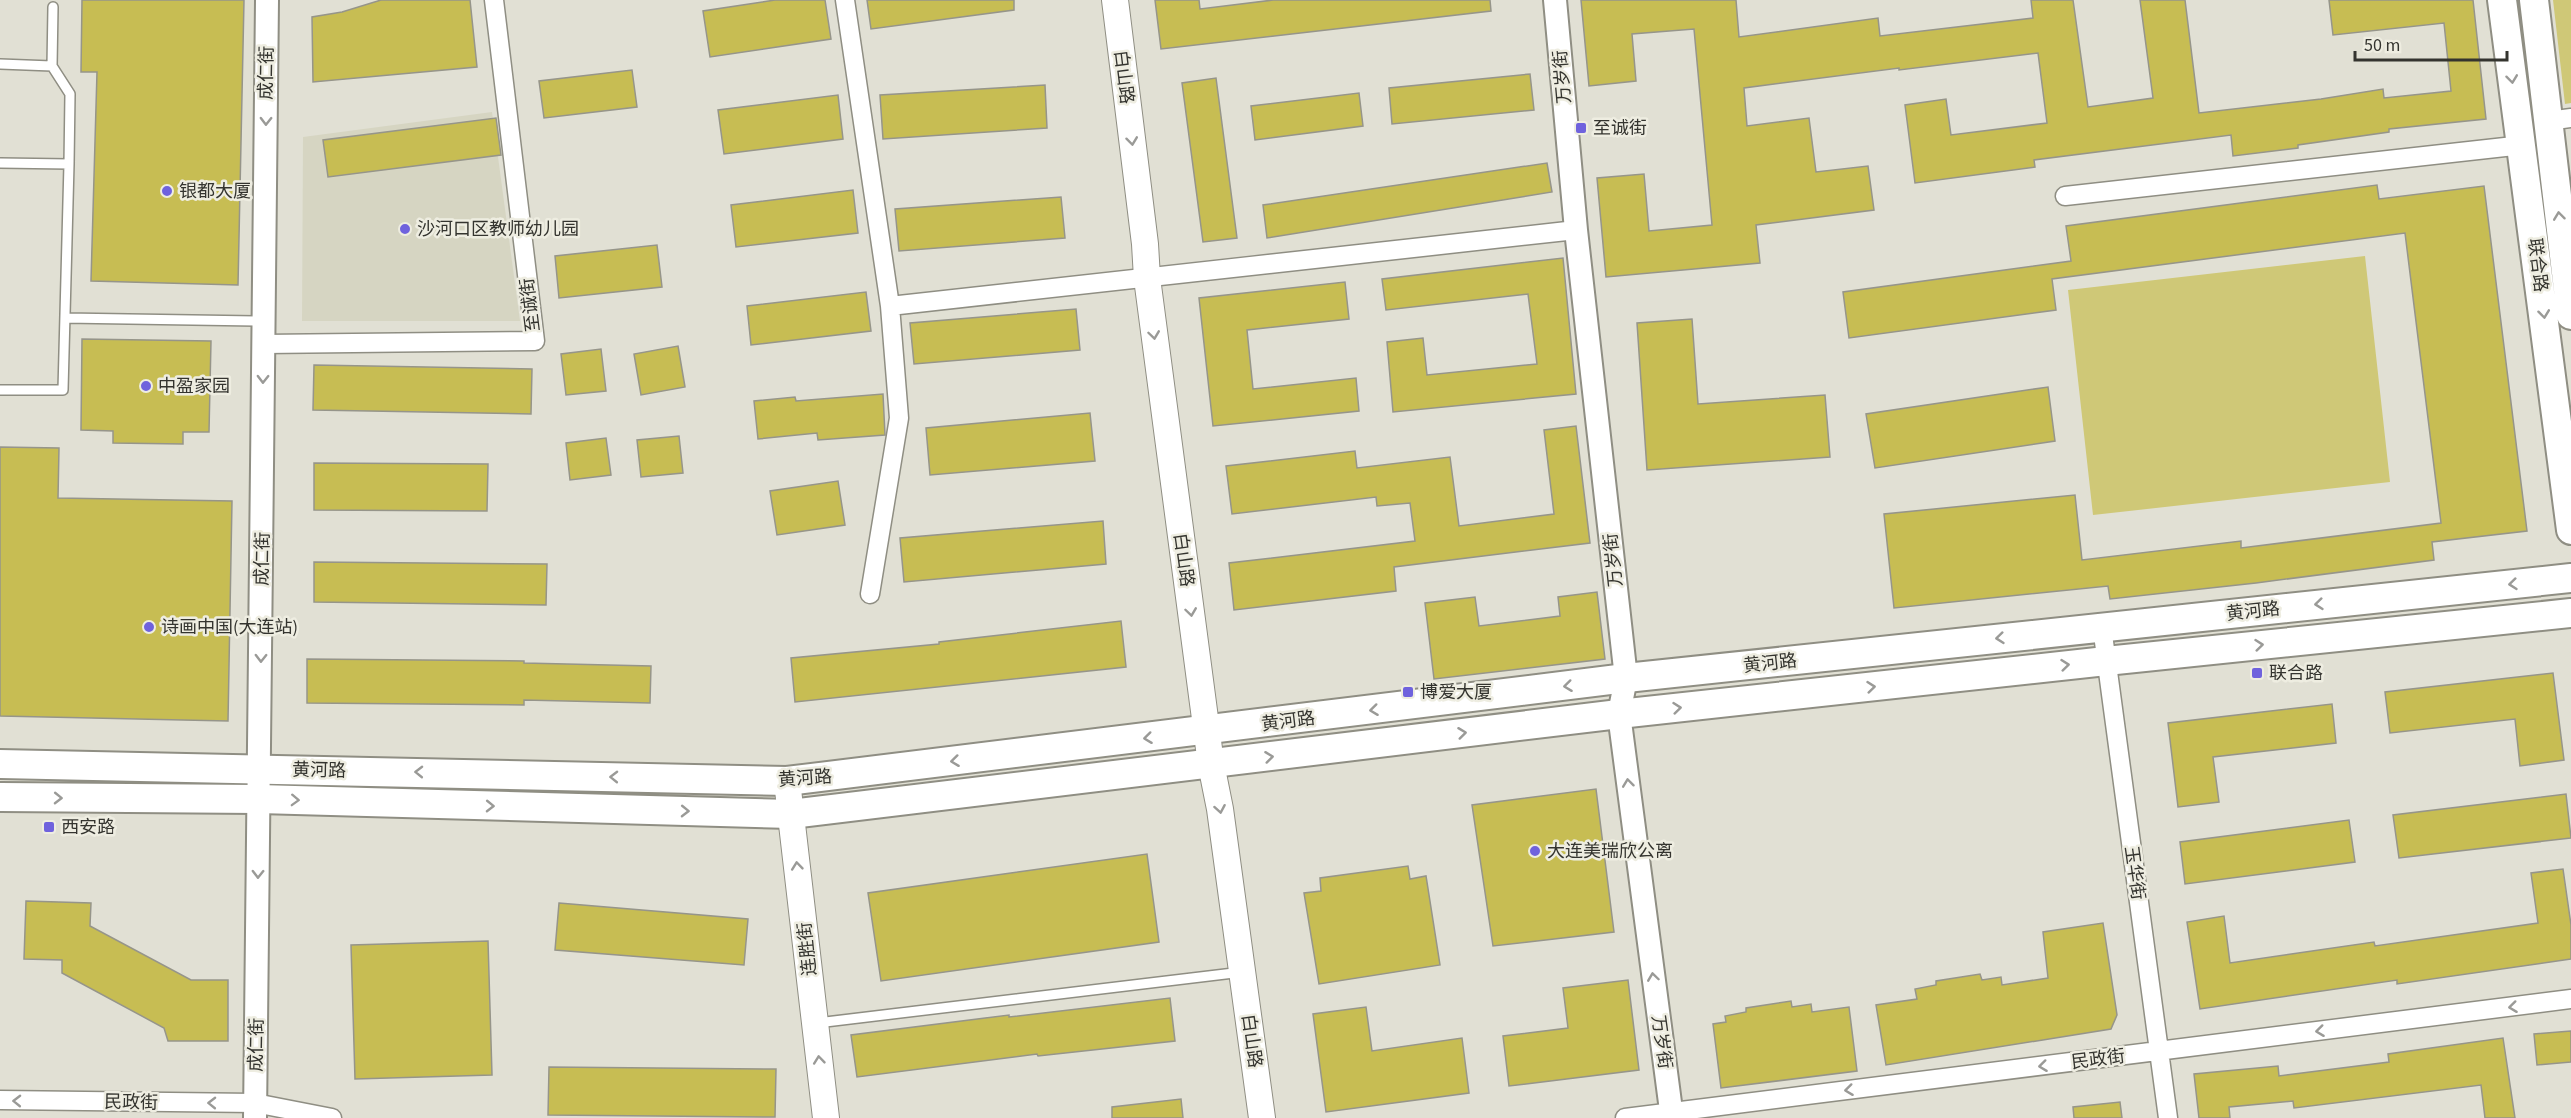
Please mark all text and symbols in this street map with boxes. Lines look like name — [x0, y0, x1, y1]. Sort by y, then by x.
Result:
scale bar — [2355, 24, 2506, 62]
text: 50 m — [2364, 33, 2400, 58]
street label: 成仁街 — [254, 46, 279, 100]
street label: 白山路 — [1108, 49, 1139, 105]
street label: 万岁街 — [1548, 49, 1577, 105]
one-way arrow — [2505, 74, 2518, 83]
place label: 至诚街 — [1593, 116, 1647, 141]
one-way arrow — [260, 117, 272, 126]
marker: 至诚街 — [1574, 121, 1588, 135]
one-way arrow — [1125, 137, 1138, 146]
place label: 银都大厦 — [179, 179, 251, 204]
marker: 银都大厦 — [160, 184, 174, 198]
one-way arrow — [2553, 211, 2566, 220]
place label: 沙河口区教师幼儿园 — [417, 217, 579, 242]
marker: 沙河口区教师幼儿园 — [398, 222, 412, 236]
street label: 联合路 — [2522, 237, 2553, 293]
street label: 至诚街 — [515, 277, 546, 333]
one-way arrow — [2537, 309, 2550, 318]
one-way arrow — [1148, 331, 1160, 340]
place label: 中盈家园 — [158, 374, 230, 399]
one-way arrow — [257, 375, 269, 384]
marker: 中盈家园 — [139, 379, 153, 393]
street label: 成仁街 — [250, 532, 275, 586]
street label: 白山路 — [1167, 532, 1200, 589]
street label: 万岁街 — [1598, 532, 1629, 588]
one-way arrow — [2508, 577, 2517, 590]
street label: 黄河路 — [2225, 596, 2281, 627]
one-way arrow — [2314, 598, 2323, 610]
one-way arrow — [1185, 607, 1197, 616]
place label: 诗画中国(大连站) — [161, 615, 298, 640]
marker: 诗画中国(大连站) — [142, 620, 156, 634]
one-way arrow — [1995, 632, 2004, 644]
one-way arrow — [2254, 639, 2263, 652]
street label: 黄河路 — [1742, 648, 1798, 679]
one-way arrow — [254, 654, 267, 663]
one-way arrow — [2060, 659, 2069, 672]
place label: 联合路 — [2269, 661, 2323, 686]
marker: 联合路 — [2250, 666, 2264, 680]
one-way arrow — [1563, 679, 1572, 691]
place label: 博爱大厦 — [1420, 680, 1492, 705]
one-way arrow — [1866, 681, 1876, 694]
marker: 博爱大厦 — [1401, 685, 1415, 699]
one-way arrow — [1673, 702, 1682, 715]
one-way arrow — [1370, 703, 1379, 716]
street label: 黄河路 — [1260, 706, 1316, 737]
one-way arrow — [1458, 727, 1467, 740]
one-way arrow — [1144, 731, 1153, 743]
one-way arrow — [1264, 751, 1273, 763]
one-way arrow — [950, 754, 959, 767]
street label: 黄河路 — [292, 758, 346, 783]
street label: 黄河路 — [777, 764, 833, 793]
one-way arrow — [415, 766, 424, 779]
one-way arrow — [610, 771, 619, 783]
one-way arrow — [1622, 779, 1635, 788]
one-way arrow — [54, 792, 63, 804]
one-way arrow — [291, 794, 300, 807]
one-way arrow — [486, 800, 495, 812]
one-way arrow — [1213, 804, 1226, 814]
one-way arrow — [681, 805, 690, 818]
place label: 西安路 — [61, 815, 115, 840]
marker: 西安路 — [42, 820, 56, 834]
place label: 大连美瑞欣公离 — [1547, 839, 1673, 864]
marker: 大连美瑞欣公离 — [1528, 844, 1542, 858]
street label: 玉华街 — [2118, 845, 2151, 902]
one-way arrow — [791, 862, 804, 871]
one-way arrow — [252, 870, 264, 879]
street label: 连胜街 — [792, 921, 823, 977]
one-way arrow — [1648, 972, 1660, 981]
one-way arrow — [2508, 1000, 2518, 1012]
street label: 白山路 — [1235, 1013, 1268, 1070]
street label: 万岁街 — [1645, 1014, 1678, 1071]
street label: 成仁街 — [244, 1018, 269, 1072]
one-way arrow — [2315, 1025, 2324, 1037]
street label: 民政街 — [2070, 1044, 2126, 1075]
one-way arrow — [813, 1055, 826, 1064]
one-way arrow — [2038, 1059, 2047, 1072]
one-way arrow — [1845, 1083, 1854, 1096]
street label: 民政街 — [104, 1090, 158, 1115]
one-way arrow — [13, 1094, 22, 1107]
one-way arrow — [208, 1097, 217, 1109]

